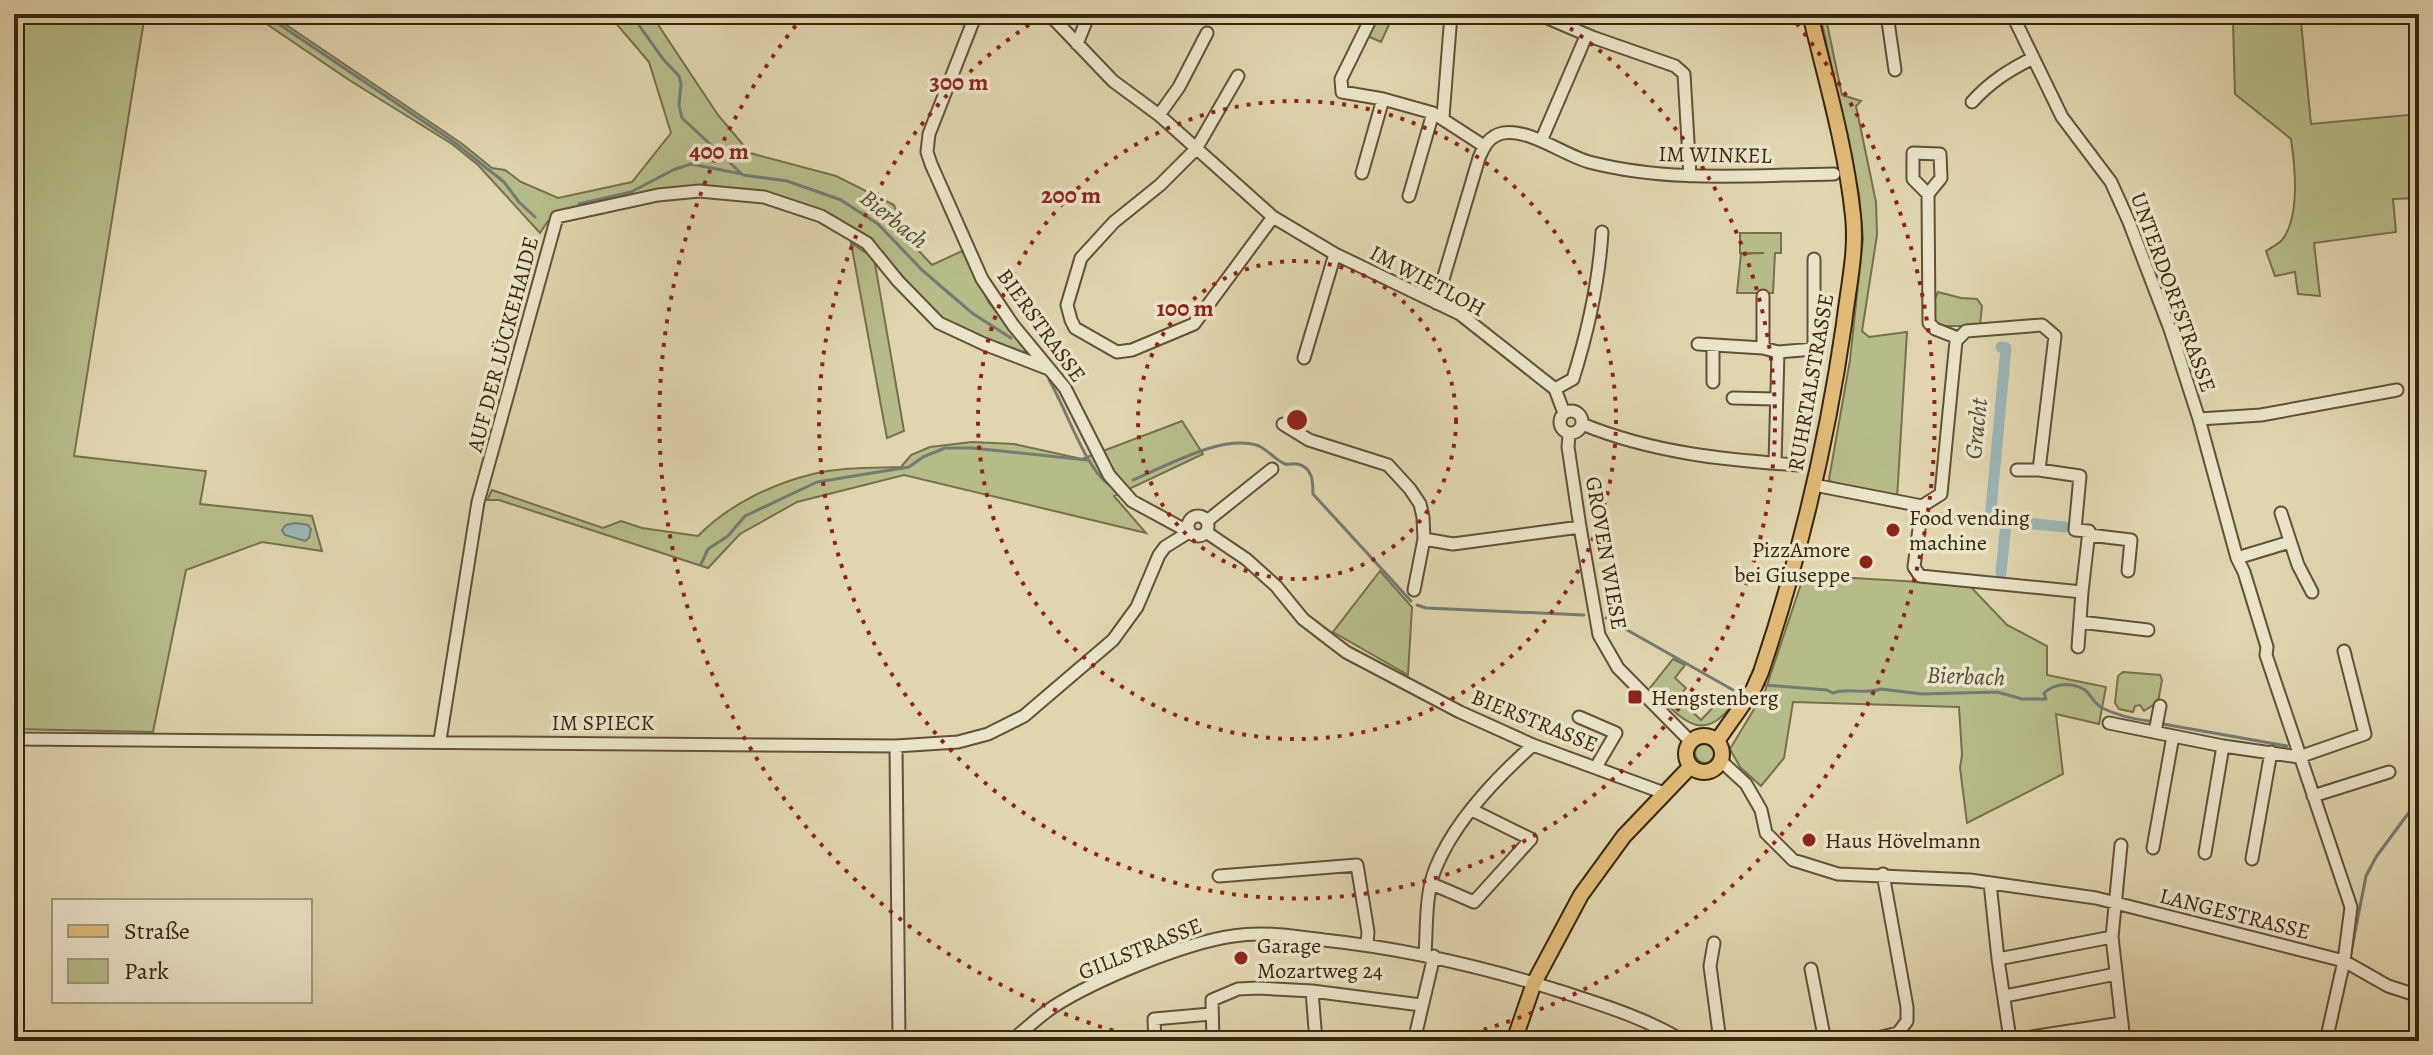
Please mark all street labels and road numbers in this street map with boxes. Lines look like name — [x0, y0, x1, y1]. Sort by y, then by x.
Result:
street label: IM WINKEL — [1658, 139, 1773, 171]
street label: UNTERDORFSTRASSE — [2123, 188, 2223, 396]
street label: AUF DER LÜCKEHAIDE — [460, 233, 546, 456]
street label: IM WIETLOH — [1364, 238, 1491, 324]
street label: BIERSTRASSE — [990, 263, 1093, 389]
street label: RUHRTALSTRASSE — [1781, 291, 1841, 473]
street label: GROVEN WIESE — [1578, 474, 1634, 632]
street label: BIERSTRASSE — [1467, 682, 1602, 760]
street label: IM SPIECK — [552, 708, 655, 738]
street label: LANGESTRASSE — [2156, 881, 2313, 947]
street label: GILLSTRASSE — [1074, 911, 1207, 987]

